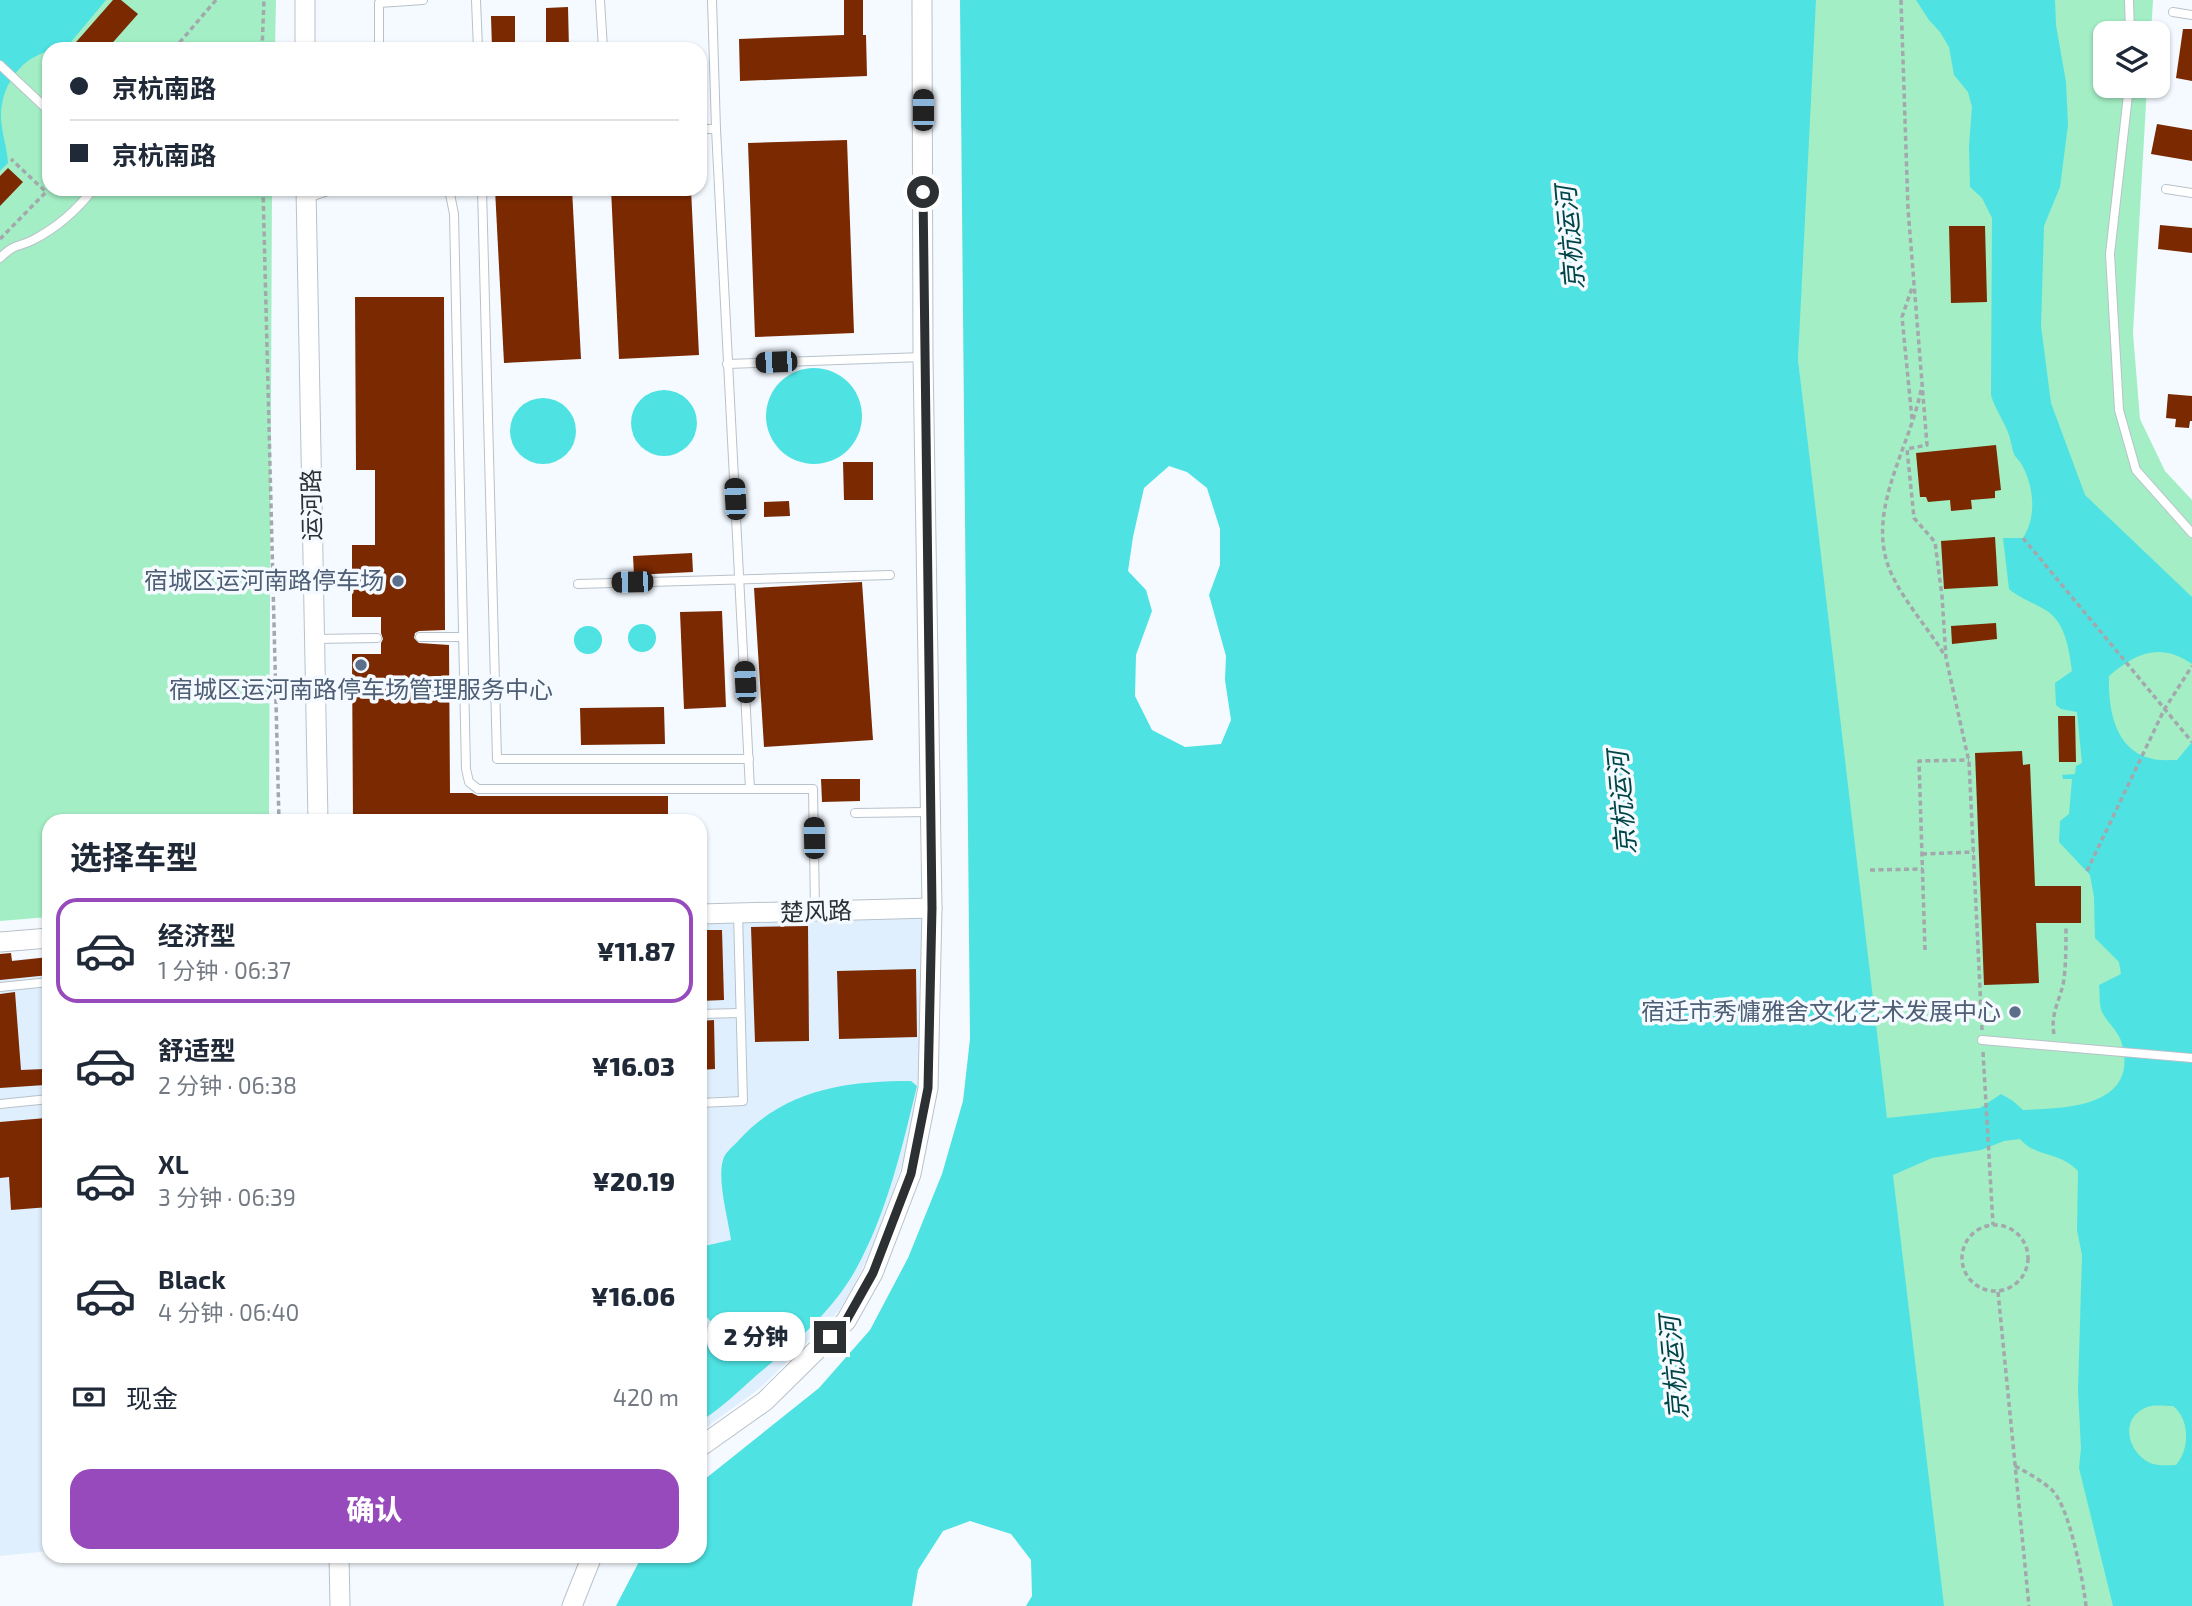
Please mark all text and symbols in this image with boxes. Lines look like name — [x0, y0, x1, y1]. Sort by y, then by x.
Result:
map controls — [2093, 21, 2170, 98]
button: layers — [2093, 21, 2170, 98]
text: 京杭南路 — [112, 72, 216, 103]
car — [913, 89, 934, 131]
text: 京杭南路 — [112, 139, 216, 170]
route start — [907, 176, 939, 208]
water label: 京杭运河 — [1548, 180, 1588, 291]
car — [755, 351, 798, 373]
street label: 运河路 — [295, 469, 326, 541]
car — [724, 477, 747, 521]
place label: 宿城区运河南路停车场 — [144, 565, 384, 594]
car — [611, 571, 654, 593]
marker: 宿城区运河南路停车场 — [390, 573, 406, 589]
marker: 宿城区运河南路停车场管理服务中心 — [353, 657, 369, 673]
car — [734, 660, 757, 704]
place label: 宿城区运河南路停车场管理服务中心 — [169, 674, 553, 703]
water label: 京杭运河 — [1600, 745, 1640, 856]
car — [804, 817, 825, 859]
text: 选择车型 — [70, 837, 198, 875]
street label: 楚风路 — [779, 895, 852, 926]
icon: car — [74, 919, 137, 982]
text: 经济型 — [158, 919, 236, 950]
text: ¥11.87 — [597, 935, 675, 966]
text: 1 分钟 · 06:37 — [158, 956, 291, 984]
place label: 宿迁市秀慵雅舍文化艺术发展中心 — [1641, 996, 2001, 1025]
marker: 宿迁市秀慵雅舍文化艺术发展中心 — [2007, 1004, 2023, 1020]
icon: car — [74, 1034, 137, 1097]
text: 舒适型 — [158, 1034, 236, 1065]
text: ¥16.03 — [592, 1050, 675, 1081]
text: 2 分钟 · 06:38 — [158, 1071, 297, 1099]
text: XL — [158, 1148, 189, 1179]
icon: car — [74, 1149, 137, 1212]
text: ¥20.19 — [592, 1165, 675, 1196]
text: 3 分钟 · 06:39 — [158, 1183, 296, 1211]
text: Black — [158, 1263, 226, 1294]
icon: car — [74, 1264, 137, 1327]
text: ¥16.06 — [591, 1280, 675, 1311]
text: 4 分钟 · 06:40 — [158, 1298, 299, 1326]
water label: 京杭运河 — [1652, 1310, 1692, 1421]
callout: 2 分钟 — [708, 1312, 806, 1362]
route end — [814, 1321, 846, 1353]
text: 2 分钟 — [724, 1322, 788, 1350]
icon: cash — [70, 1378, 108, 1416]
text: 现金 — [126, 1382, 178, 1413]
text: 420 m — [613, 1383, 679, 1411]
button: 确认 — [70, 1469, 679, 1549]

